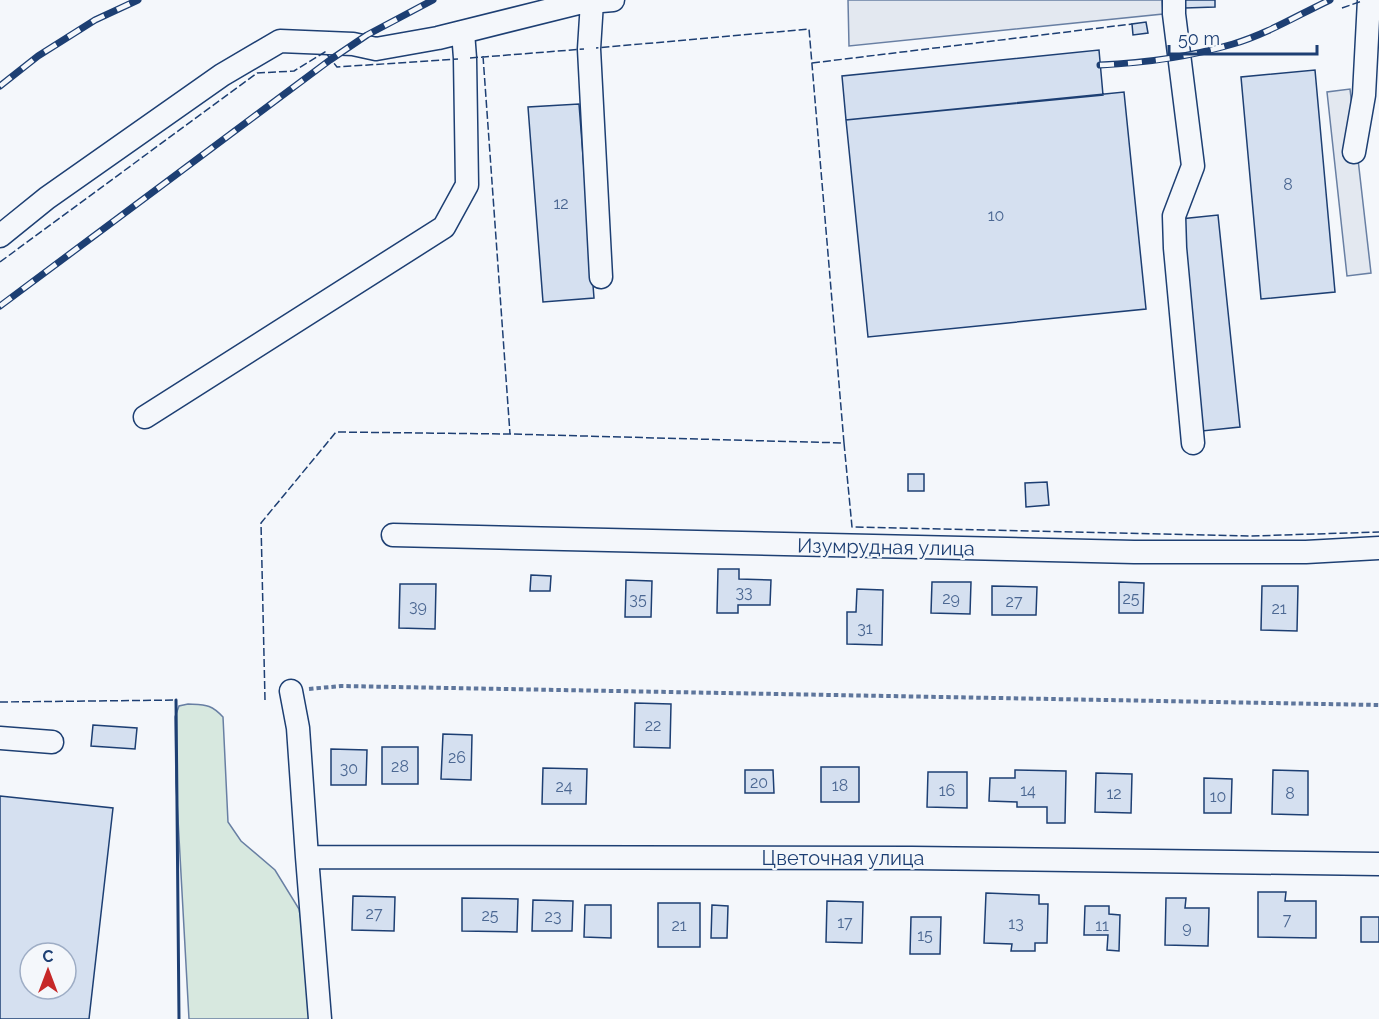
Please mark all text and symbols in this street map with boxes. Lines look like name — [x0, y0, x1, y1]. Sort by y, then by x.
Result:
scale bar — [1169, 18, 1318, 56]
text: 50 m — [1178, 28, 1220, 49]
house number: 8 — [1283, 175, 1293, 194]
house number: 12 — [553, 194, 569, 213]
house number: 10 — [988, 206, 1004, 225]
street label: Изумрудная улица — [797, 533, 975, 561]
house number: 33 — [735, 583, 753, 602]
house number: 29 — [942, 589, 960, 608]
house number: 25 — [1122, 589, 1140, 608]
house number: 35 — [629, 590, 647, 609]
house number: 27 — [1006, 592, 1023, 611]
house number: 39 — [409, 597, 427, 616]
house number: 21 — [1271, 599, 1287, 618]
house number: 31 — [857, 619, 873, 638]
house number: 22 — [645, 716, 661, 735]
house number: 26 — [448, 748, 466, 767]
house number: 28 — [391, 757, 409, 776]
house number: 30 — [340, 759, 358, 778]
house number: 20 — [750, 773, 768, 792]
house number: 18 — [832, 776, 848, 795]
house number: 24 — [555, 777, 573, 796]
house number: 16 — [939, 781, 955, 800]
house number: 14 — [1020, 781, 1036, 800]
house number: 12 — [1106, 784, 1122, 803]
house number: 8 — [1285, 784, 1295, 803]
house number: 10 — [1210, 787, 1226, 806]
street label: Цветочная улица — [762, 846, 924, 870]
house number: 27 — [366, 904, 383, 923]
house number: 25 — [481, 906, 499, 925]
house number: 23 — [545, 907, 561, 926]
house number: 7 — [1283, 910, 1292, 929]
house number: 17 — [837, 913, 853, 932]
house number: 13 — [1008, 914, 1024, 933]
house number: 21 — [671, 916, 687, 935]
house number: 11 — [1095, 916, 1109, 935]
house number: 9 — [1182, 918, 1192, 937]
house number: 15 — [917, 926, 933, 945]
north arrow — [18, 941, 78, 1001]
text: С — [43, 947, 54, 966]

